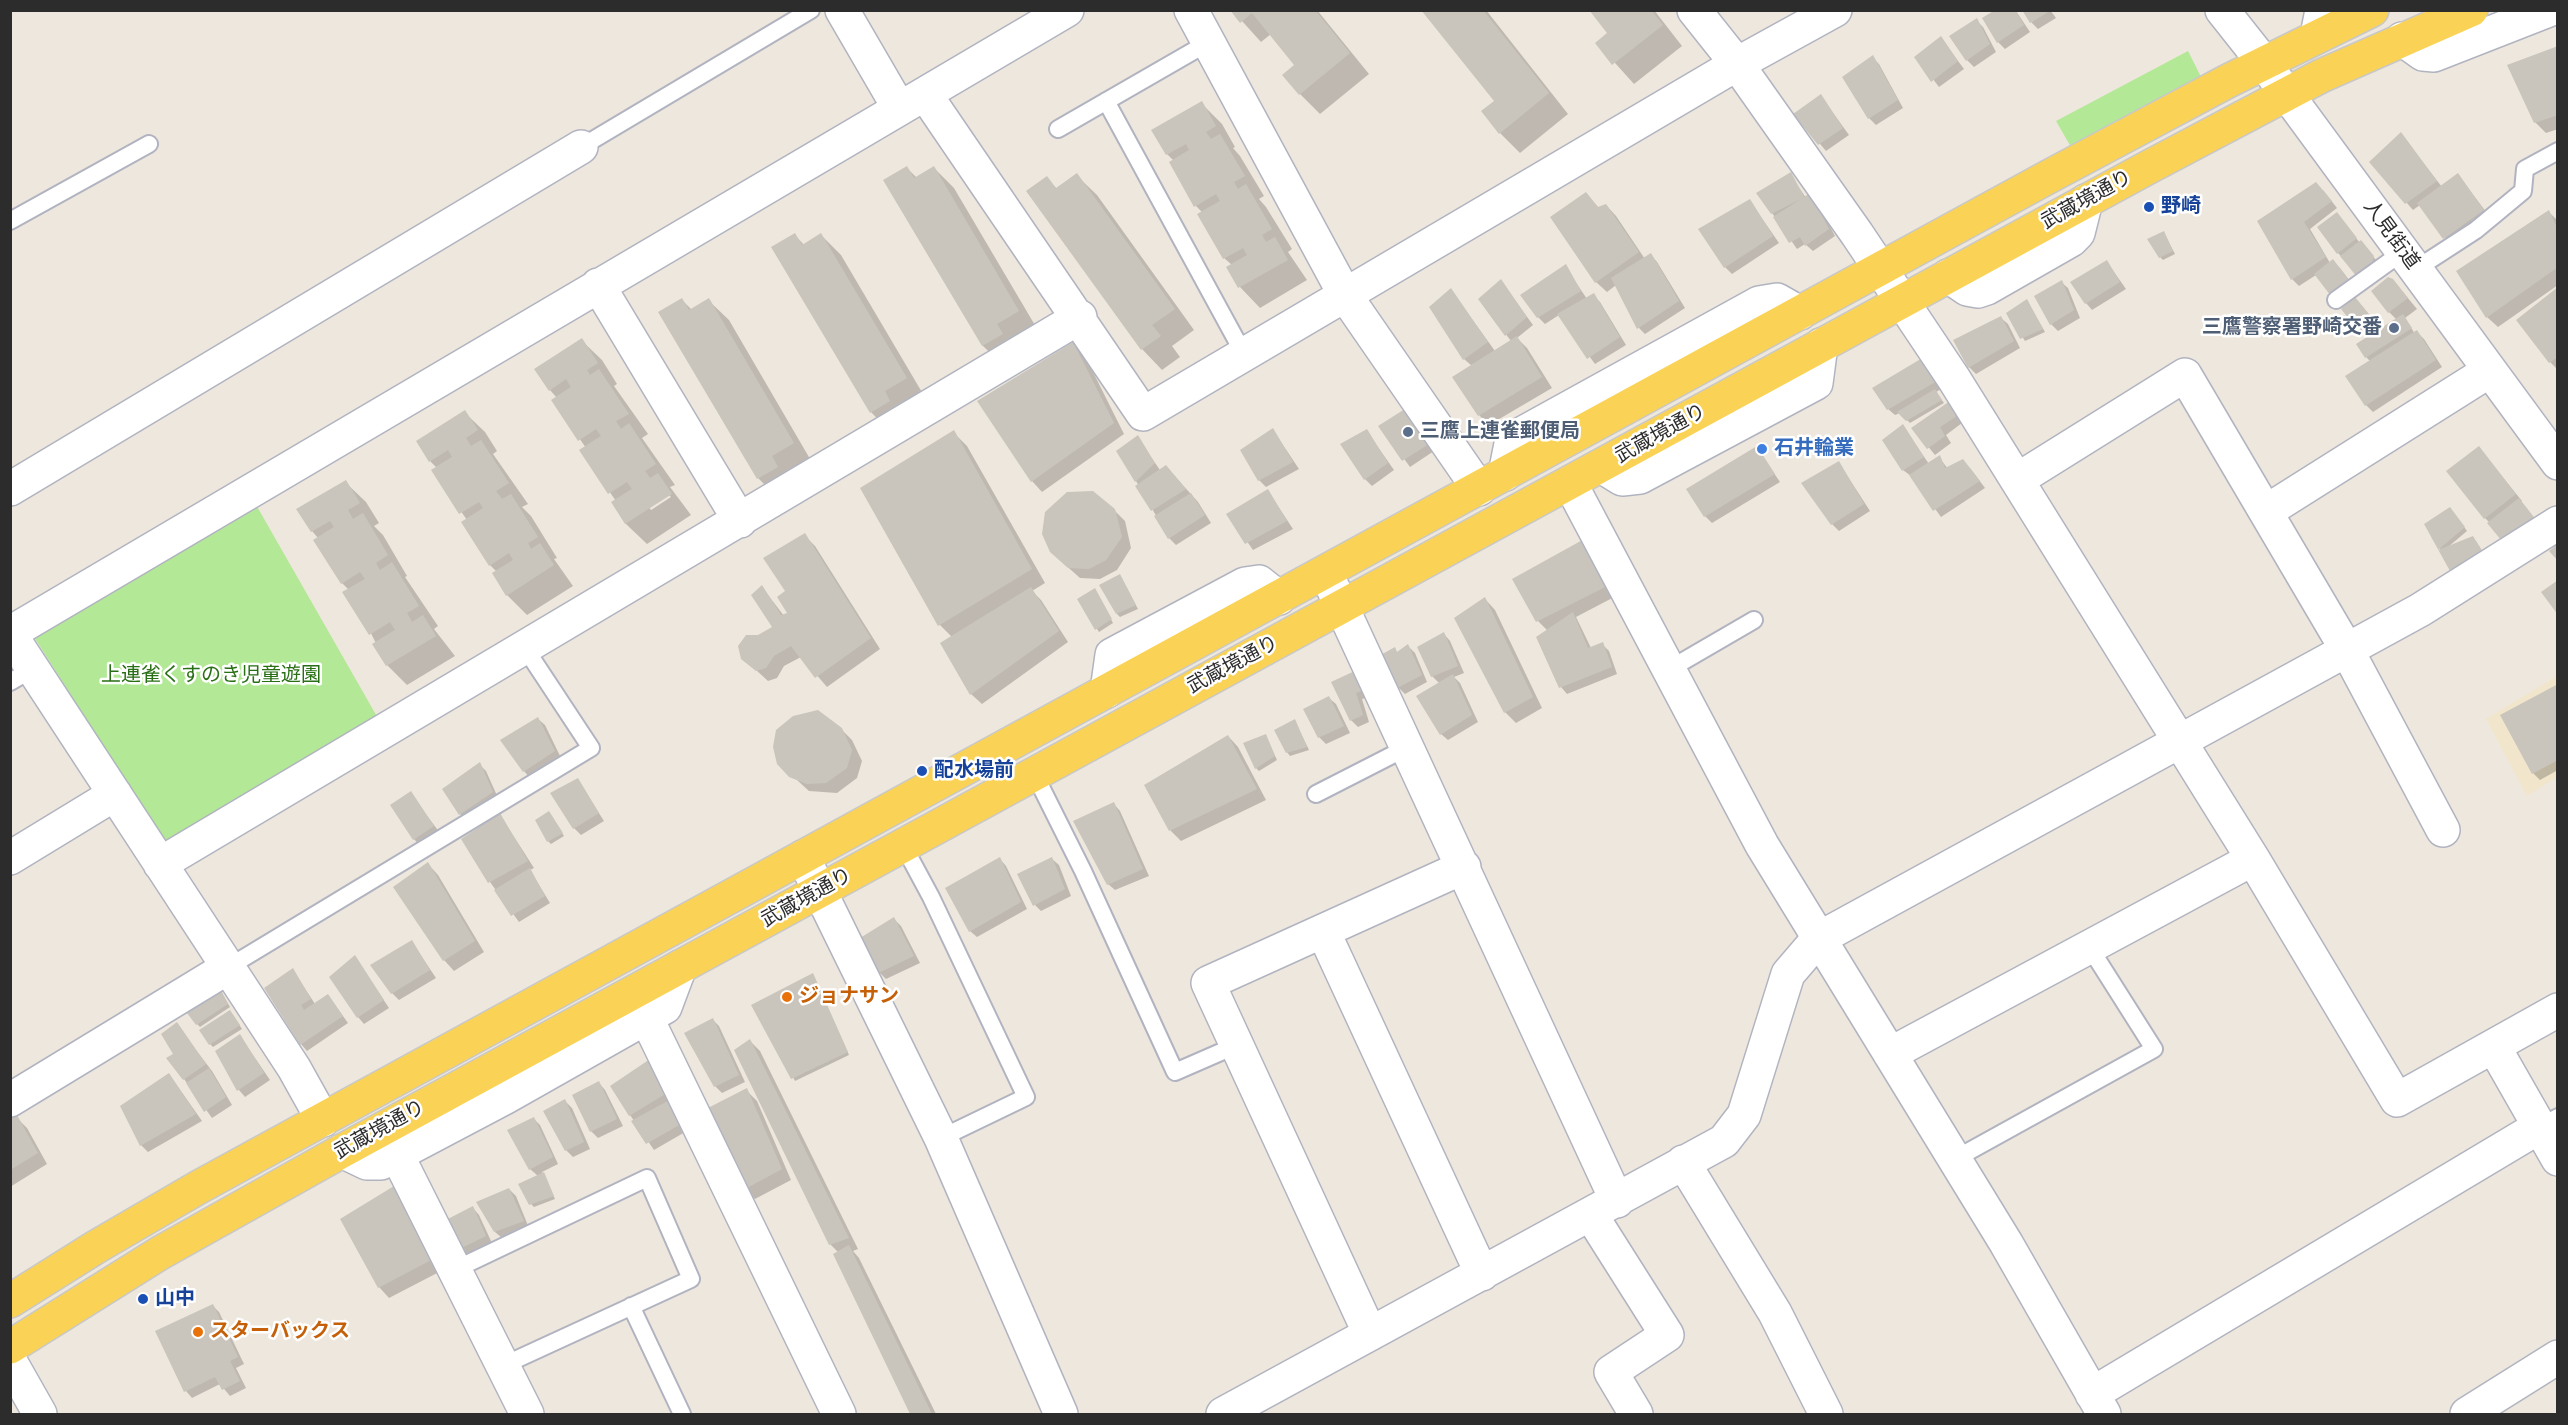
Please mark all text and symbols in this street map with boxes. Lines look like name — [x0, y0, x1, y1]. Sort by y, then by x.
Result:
street label: 武蔵境通り — [2037, 165, 2137, 235]
place label: 野崎 — [2161, 195, 2201, 219]
street label: 人見街道 — [2358, 196, 2424, 274]
marker: 野崎 — [2142, 200, 2156, 214]
place label: 三鷹警察署野崎交番 — [2202, 316, 2382, 340]
marker: 三鷹警察署野崎交番 — [2387, 321, 2401, 335]
street label: 武蔵境通り — [1611, 399, 1711, 469]
place label: 三鷹上連雀郵便局 — [1420, 420, 1580, 444]
marker: 三鷹上連雀郵便局 — [1401, 425, 1415, 439]
place label: 石井輪業 — [1774, 437, 1854, 461]
marker: 石井輪業 — [1755, 442, 1769, 456]
street label: 武蔵境通り — [1183, 631, 1283, 699]
park label: 上連雀くすのき児童遊園 — [101, 664, 321, 688]
place label: 配水場前 — [934, 759, 1014, 783]
marker: 配水場前 — [915, 764, 929, 778]
street label: 武蔵境通り — [757, 863, 857, 933]
place label: ジョナサン — [799, 985, 899, 1009]
marker: ジョナサン — [780, 990, 794, 1004]
street label: 武蔵境通り — [330, 1095, 430, 1165]
place label: 山中 — [155, 1287, 195, 1311]
marker: 山中 — [136, 1292, 150, 1306]
place label: スターバックス — [210, 1320, 350, 1344]
marker: スターバックス — [191, 1325, 205, 1339]

